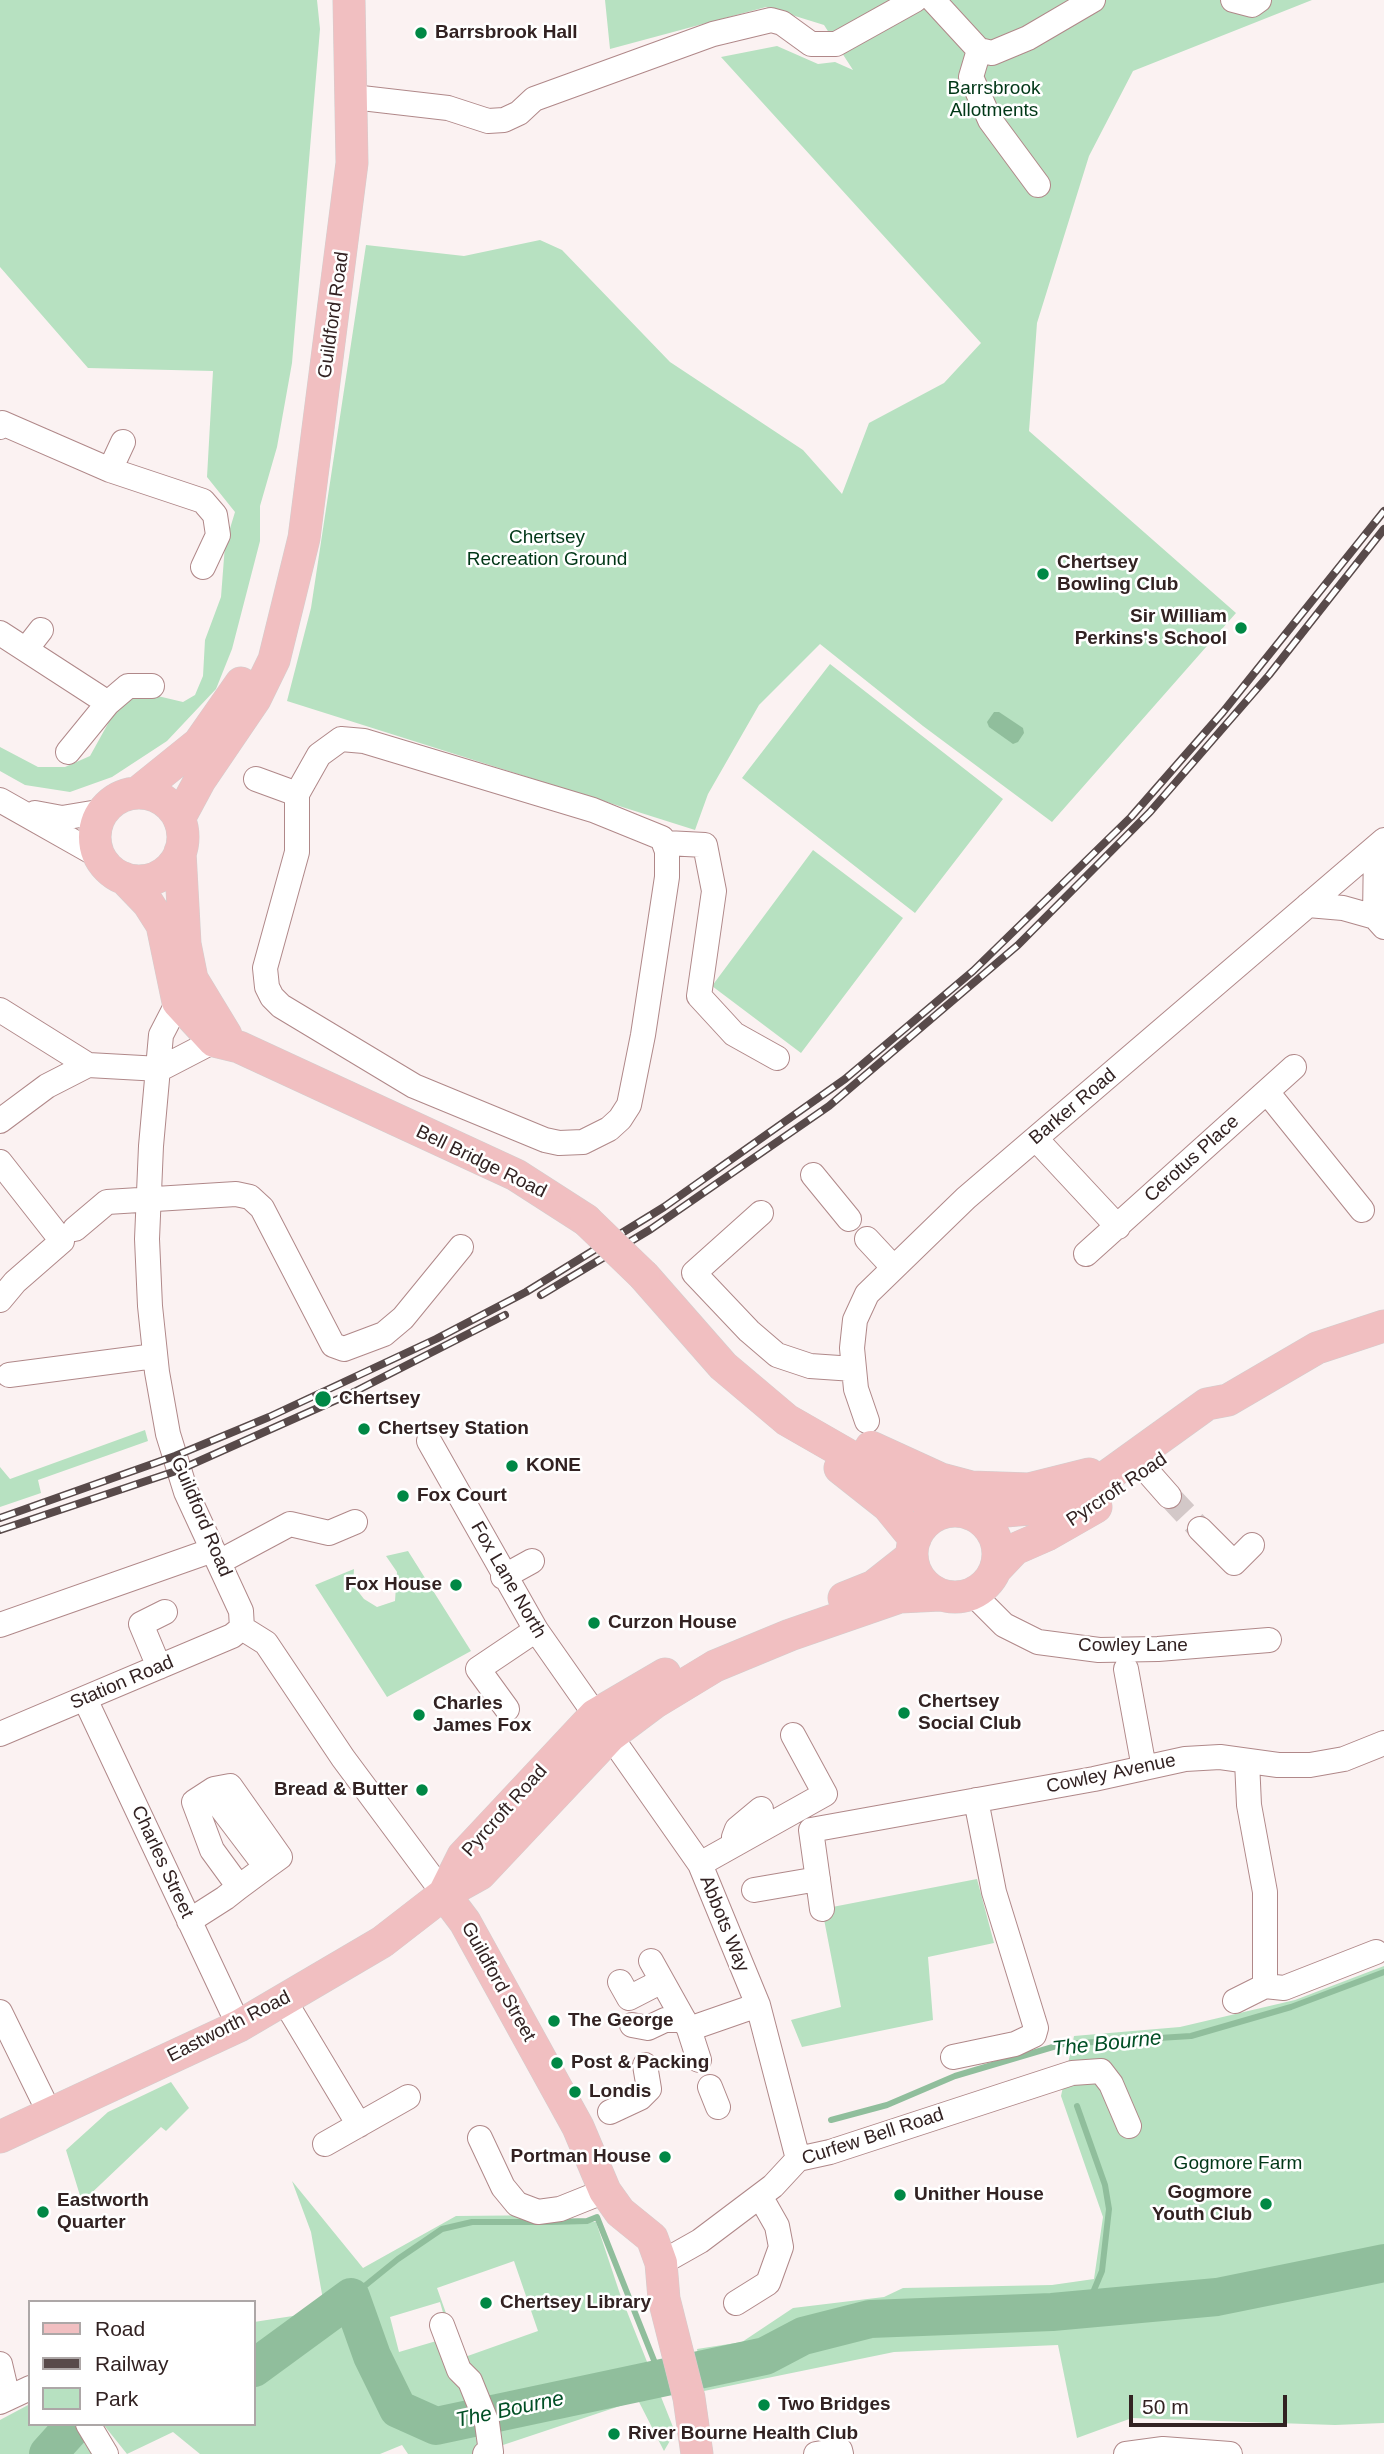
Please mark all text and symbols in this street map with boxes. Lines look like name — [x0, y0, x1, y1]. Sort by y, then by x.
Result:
place label: Barrsbrook Hall — [435, 22, 578, 44]
marker: Barrsbrook Hall — [413, 25, 429, 41]
park label: Barrsbrook Allotments — [948, 78, 1040, 122]
street label: Guildford Road — [314, 250, 354, 380]
park label: Chertsey Recreation Ground — [467, 527, 627, 571]
place label: Chertsey Bowling Club — [1057, 552, 1178, 596]
marker: Chertsey Bowling Club — [1035, 566, 1051, 582]
place label: Sir William Perkins's School — [1075, 606, 1227, 650]
marker: Sir William Perkins's School — [1233, 620, 1249, 636]
street label: Barker Road — [1025, 1064, 1121, 1150]
street label: Cerotus Place — [1140, 1111, 1244, 1207]
street label: Bell Bridge Road — [412, 1121, 550, 1203]
place label: Chertsey — [339, 1388, 420, 1410]
marker: Chertsey — [313, 1389, 333, 1409]
place label: Chertsey Station — [378, 1418, 529, 1440]
marker: Chertsey Station — [356, 1421, 372, 1437]
street label: Pyrcroft Road — [1062, 1448, 1172, 1532]
street label: Guildford Road — [166, 1454, 236, 1580]
place label: KONE — [526, 1455, 581, 1477]
marker: KONE — [504, 1458, 520, 1474]
place label: Fox Court — [417, 1485, 507, 1507]
marker: Fox Court — [395, 1488, 411, 1504]
street label: Fox Lane North — [465, 1518, 551, 1642]
place label: Fox House — [345, 1574, 442, 1596]
marker: Fox House — [448, 1577, 464, 1593]
place label: Curzon House — [608, 1612, 737, 1634]
marker: Curzon House — [586, 1615, 602, 1631]
street label: Cowley Lane — [1078, 1635, 1188, 1657]
street label: Station Road — [67, 1651, 177, 1715]
place label: Chertsey Social Club — [918, 1691, 1021, 1735]
place label: Charles James Fox — [433, 1693, 531, 1737]
marker: Chertsey Social Club — [896, 1705, 912, 1721]
marker: Charles James Fox — [411, 1707, 427, 1723]
street label: Cowley Avenue — [1044, 1749, 1178, 1799]
street label: Pyrcroft Road — [458, 1760, 552, 1862]
place label: Bread & Butter — [274, 1779, 408, 1801]
marker: Bread & Butter — [414, 1782, 430, 1798]
street label: Charles Street — [126, 1802, 198, 1922]
street label: Abbots Way — [694, 1873, 754, 1975]
street label: Guildford Street — [456, 1918, 540, 2046]
street label: Eastworth Road — [164, 1986, 294, 2068]
place label: The George — [568, 2010, 674, 2032]
marker: The George — [546, 2013, 562, 2029]
water label: The Bourne — [1051, 2026, 1163, 2062]
place label: Post & Packing — [571, 2052, 709, 2074]
marker: Post & Packing — [549, 2055, 565, 2071]
place label: Londis — [589, 2081, 651, 2103]
marker: Londis — [567, 2084, 583, 2100]
street label: Curfew Bell Road — [799, 2103, 947, 2171]
place label: Portman House — [511, 2146, 651, 2168]
marker: Portman House — [657, 2149, 673, 2165]
park label: Gogmore Farm — [1174, 2153, 1302, 2175]
place label: Gogmore Youth Club — [1152, 2182, 1252, 2226]
place label: Unither House — [914, 2184, 1044, 2206]
marker: Unither House — [892, 2187, 908, 2203]
place label: Eastworth Quarter — [57, 2190, 149, 2234]
marker: Gogmore Youth Club — [1258, 2196, 1274, 2212]
marker: Eastworth Quarter — [35, 2204, 51, 2220]
place label: Chertsey Library — [500, 2292, 651, 2314]
marker: Chertsey Library — [478, 2295, 494, 2311]
legend — [28, 2300, 256, 2426]
text: Road — [95, 2317, 145, 2340]
text: Railway — [95, 2352, 169, 2375]
scale bar — [1132, 2380, 1290, 2424]
water label: The Bourne — [454, 2386, 566, 2434]
text: Park — [95, 2387, 138, 2410]
place label: Two Bridges — [778, 2394, 891, 2416]
text: 50 m — [1142, 2395, 1189, 2418]
marker: Two Bridges — [756, 2397, 772, 2413]
place label: River Bourne Health Club — [628, 2423, 858, 2445]
marker: River Bourne Health Club — [606, 2426, 622, 2442]

